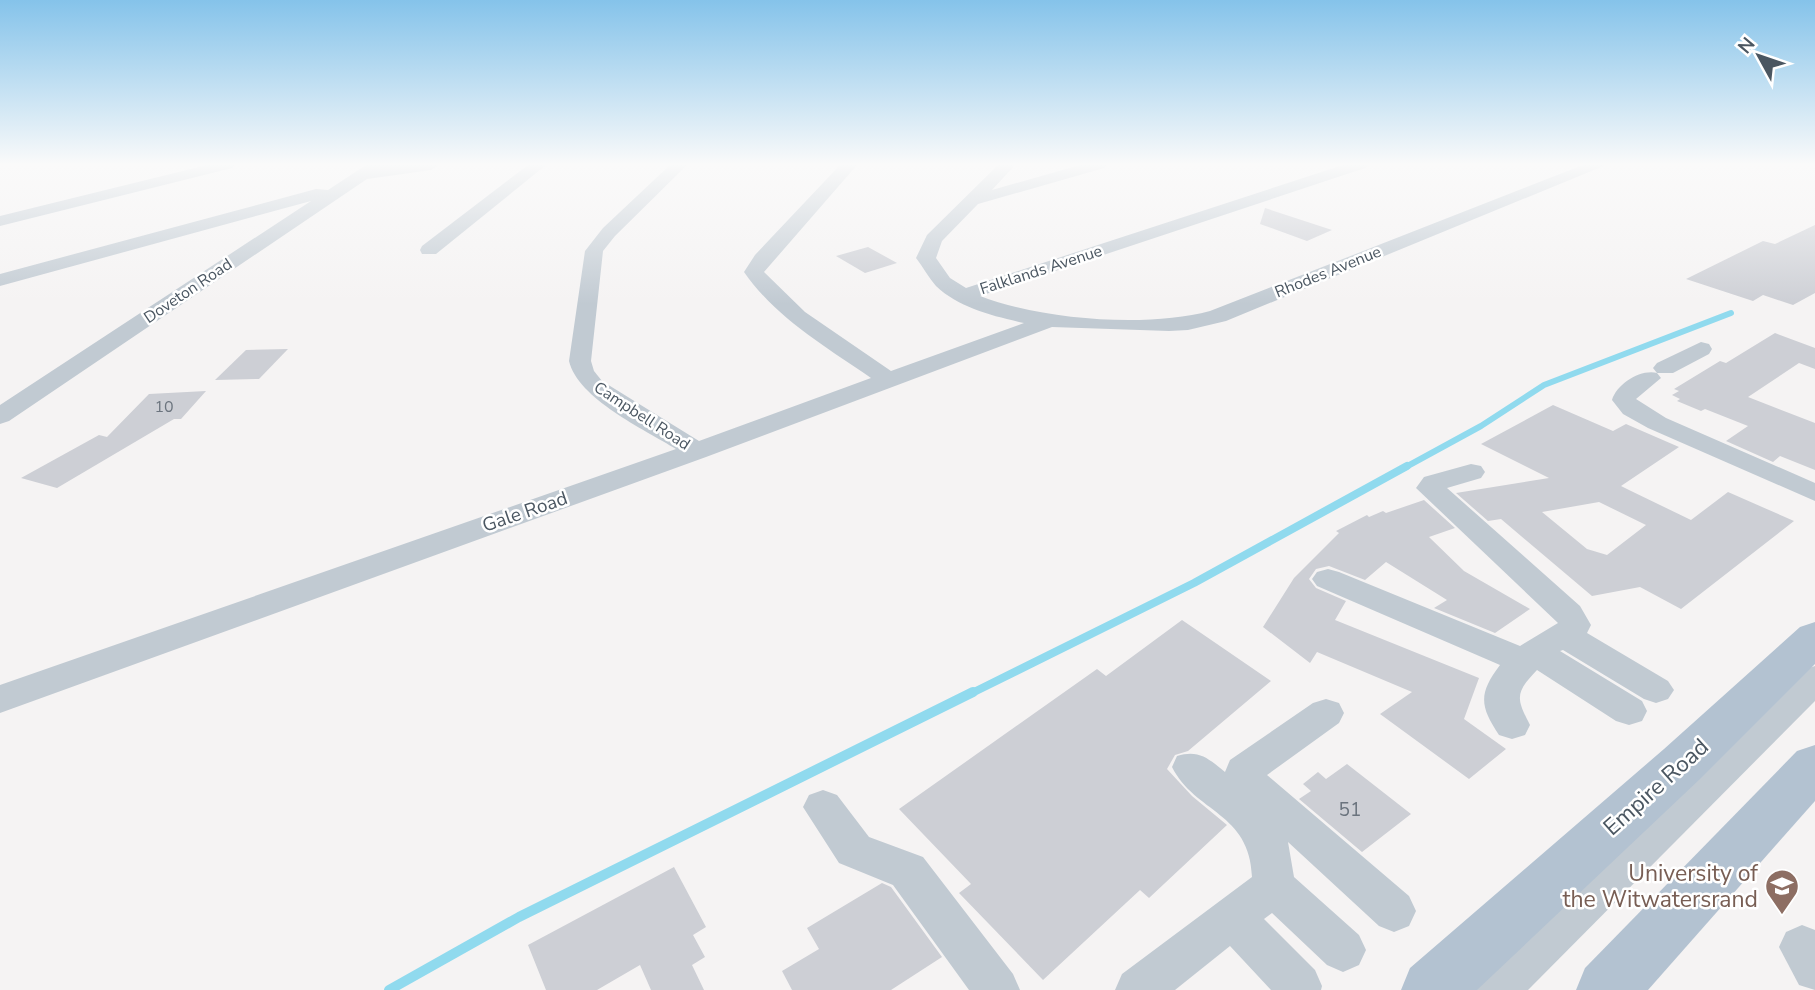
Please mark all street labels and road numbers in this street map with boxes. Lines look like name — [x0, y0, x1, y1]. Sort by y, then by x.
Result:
street label: Falklands Avenue — [977, 240, 1105, 300]
street label: Rhodes Avenue — [1272, 241, 1384, 303]
street label: Doveton Road — [140, 253, 236, 329]
street label: Campbell Road — [590, 377, 694, 455]
street label: Gale Road — [479, 485, 571, 539]
street label: Empire Road — [1597, 731, 1715, 843]

